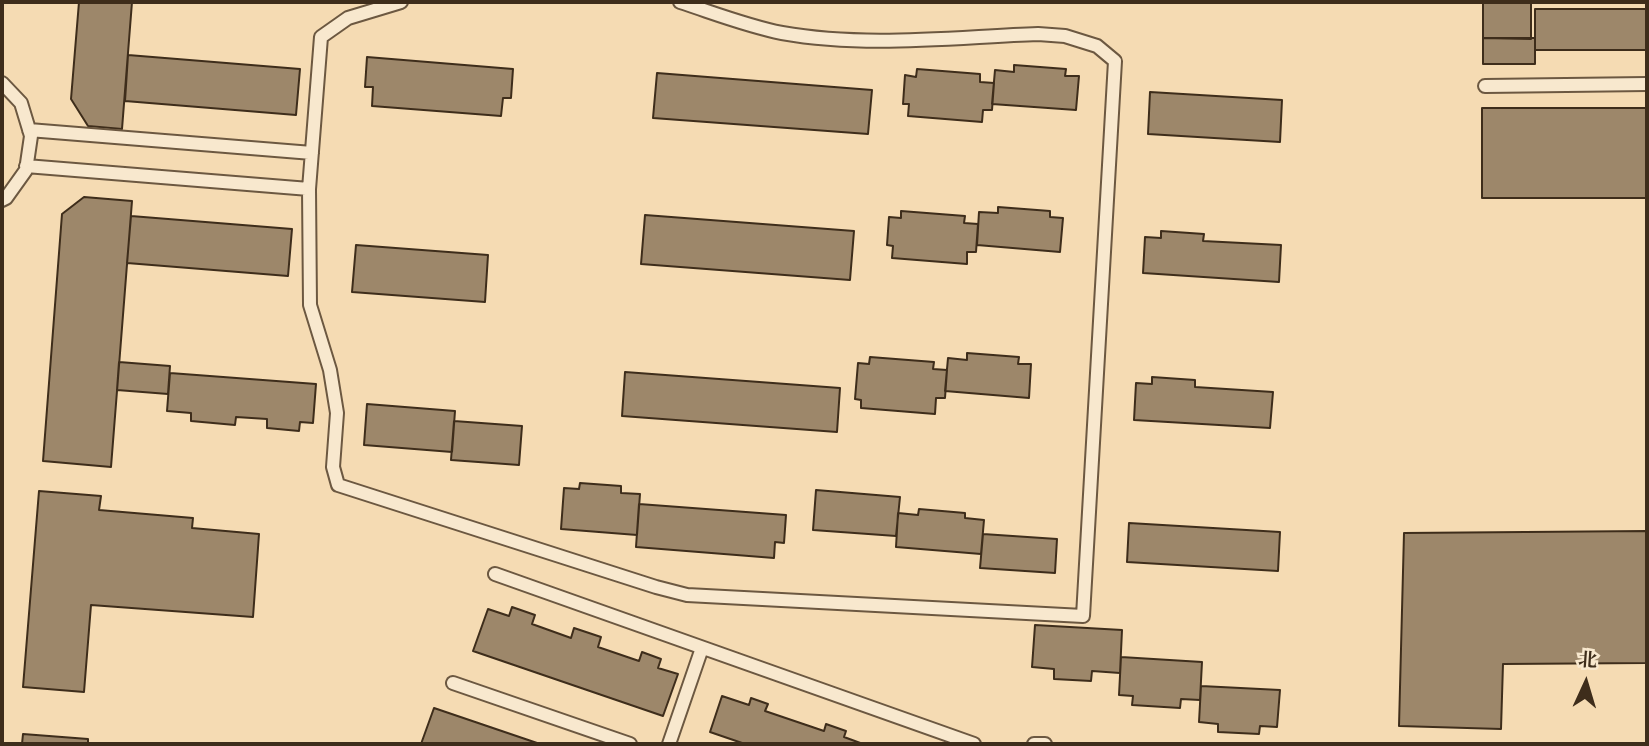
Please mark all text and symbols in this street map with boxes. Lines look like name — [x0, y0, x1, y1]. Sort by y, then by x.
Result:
text: 北 — [1577, 647, 1598, 676]
north arrow — [1551, 648, 1621, 718]

